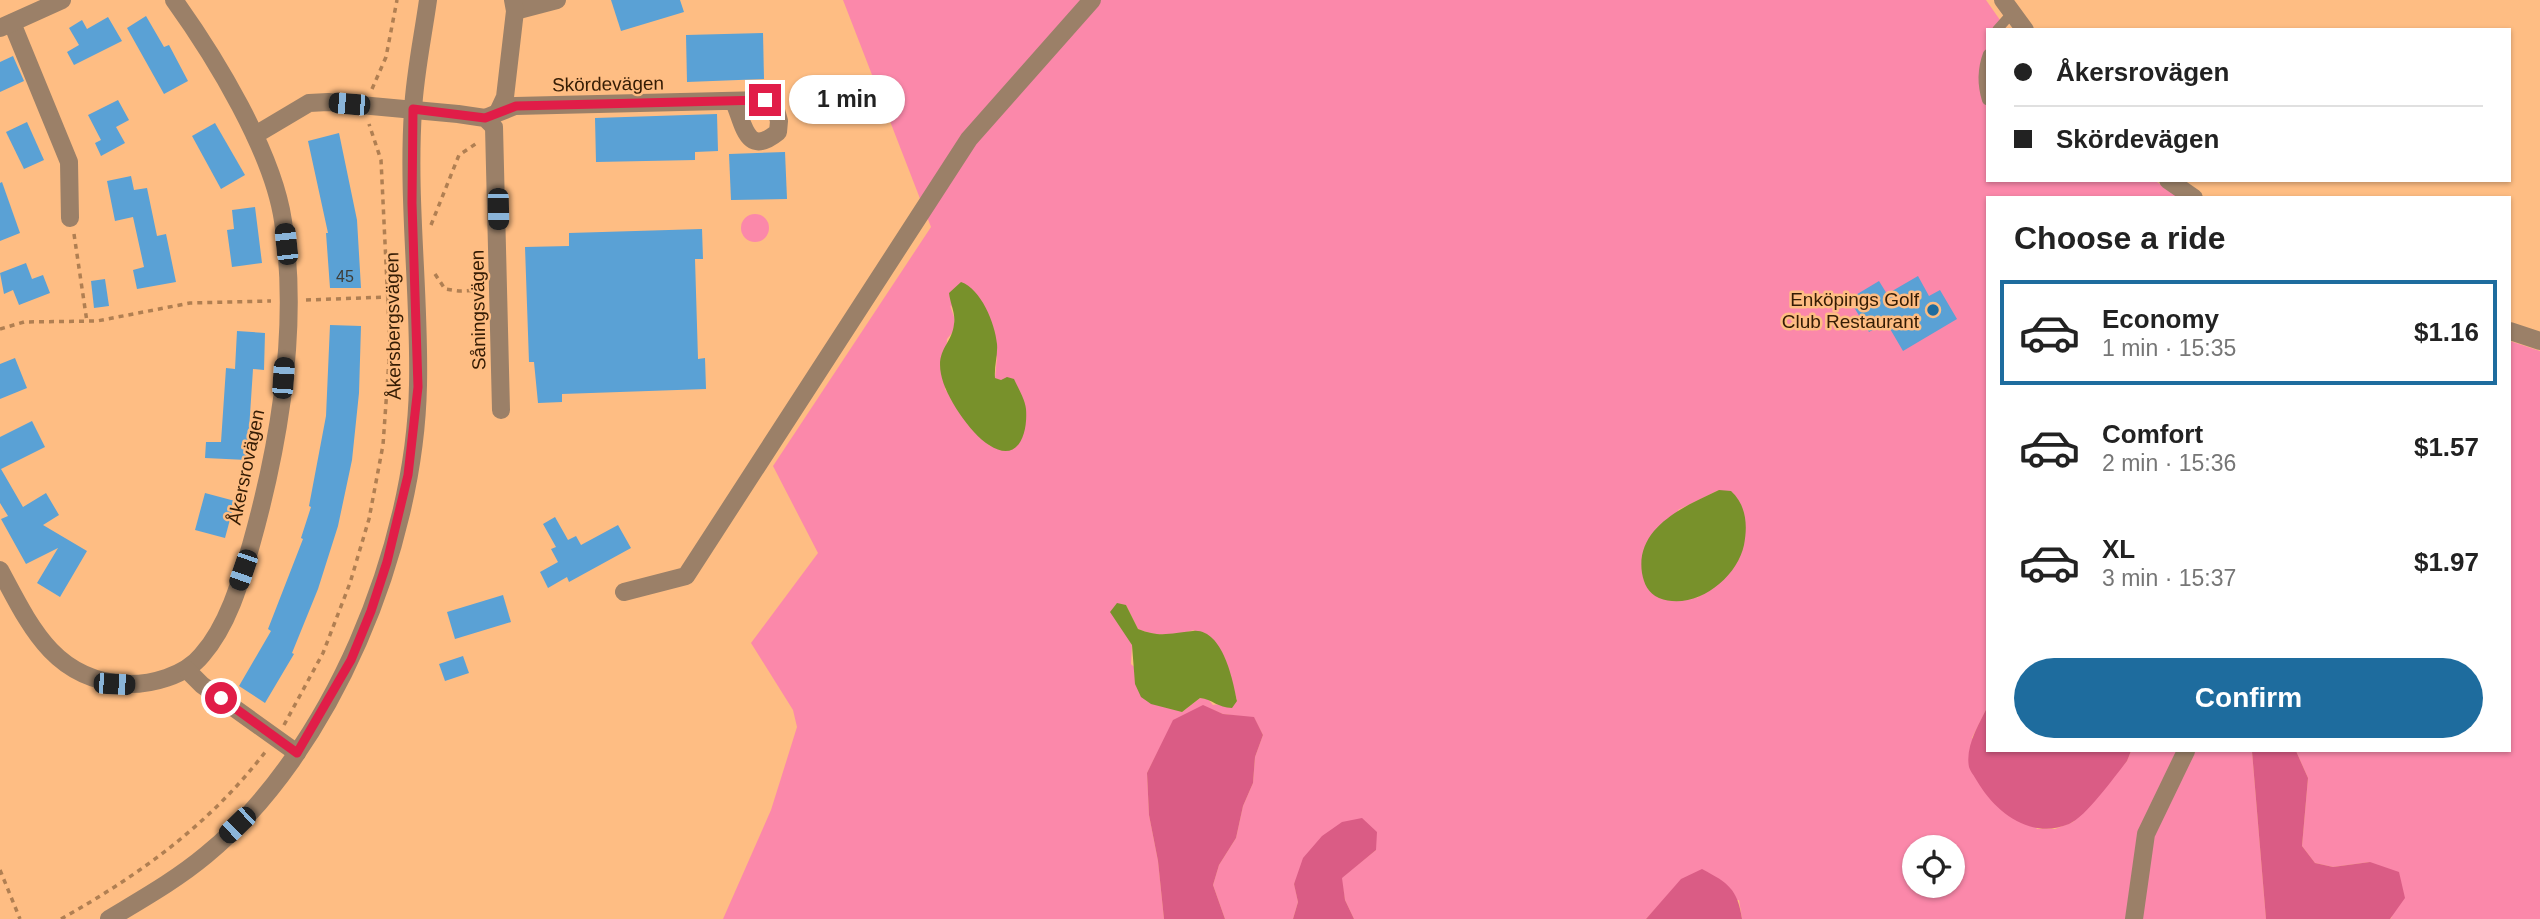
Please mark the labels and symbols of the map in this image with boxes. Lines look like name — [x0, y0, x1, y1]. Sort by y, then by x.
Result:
street label: Skördevägen — [552, 73, 664, 95]
callout: 1 min — [790, 76, 905, 124]
route end — [749, 84, 781, 116]
car — [328, 92, 371, 116]
car — [488, 188, 509, 230]
car — [274, 222, 299, 266]
street label: Såningsvägen — [466, 250, 490, 370]
street label: Åkersbergsvägen — [381, 252, 405, 400]
house number: 45 — [336, 268, 354, 285]
place label: Enköpings Golf Club Restaurant — [1782, 289, 1920, 332]
marker: Enköpings Golf Club Restaurant — [1925, 302, 1941, 318]
car — [272, 356, 295, 400]
street label: Åkersrovägen — [224, 407, 268, 527]
car — [227, 547, 260, 593]
car — [93, 672, 136, 696]
route start — [205, 682, 237, 714]
car — [215, 803, 260, 847]

